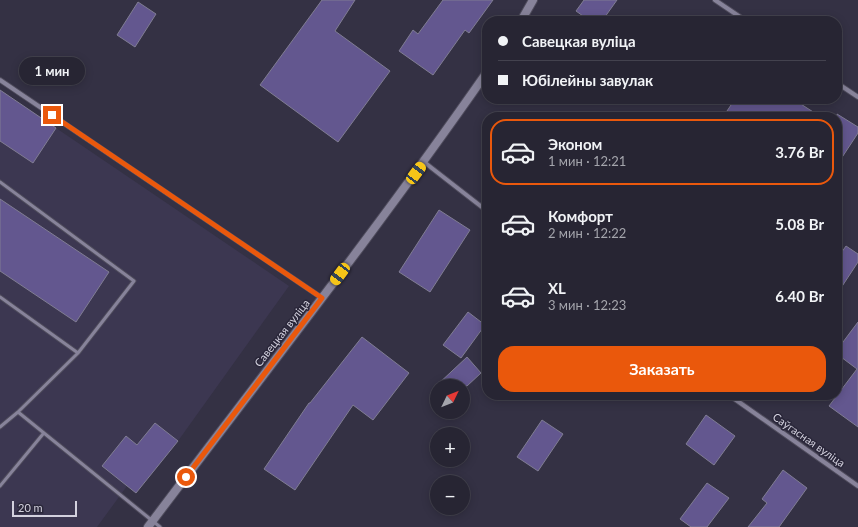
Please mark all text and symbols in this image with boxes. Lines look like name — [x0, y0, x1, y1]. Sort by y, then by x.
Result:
text: Савецкая вуліца — [522, 32, 636, 50]
callout: 1 мин — [19, 57, 85, 85]
text: 1 мин — [35, 63, 70, 79]
text: Юбілейны завулак — [522, 71, 653, 89]
route end — [43, 106, 61, 124]
icon: car — [500, 134, 536, 170]
text: Эконом — [548, 135, 602, 153]
text: 3.76 Br — [775, 143, 824, 161]
text: 1 мин · 12:21 — [548, 153, 626, 169]
car — [404, 160, 428, 186]
icon: car — [500, 206, 536, 242]
text: Комфорт — [548, 207, 613, 225]
text: 5.08 Br — [775, 215, 824, 233]
text: 2 мин · 12:22 — [548, 225, 626, 241]
car — [328, 261, 352, 287]
icon: car — [500, 278, 536, 314]
text: XL — [548, 279, 566, 297]
text: 6.40 Br — [775, 287, 824, 305]
street label: Савецкая вуліца — [251, 296, 312, 369]
text: 3 мин · 12:23 — [548, 297, 626, 313]
button: Заказать — [498, 346, 826, 392]
north arrow — [430, 379, 470, 419]
map controls — [430, 379, 470, 515]
street label: Саўгасная вуліца — [771, 410, 848, 469]
button: + — [430, 427, 470, 467]
route start — [177, 468, 195, 486]
button: − — [430, 475, 470, 515]
scale bar — [12, 499, 77, 518]
text: 20 m — [18, 501, 43, 514]

